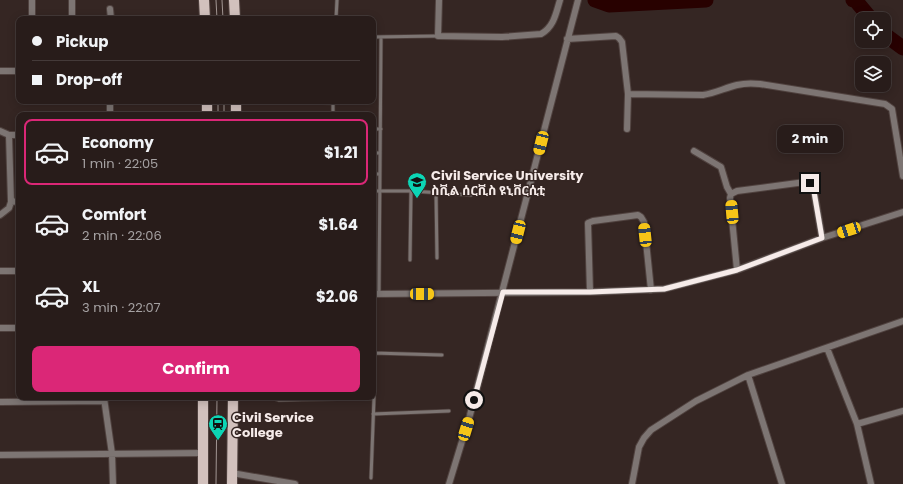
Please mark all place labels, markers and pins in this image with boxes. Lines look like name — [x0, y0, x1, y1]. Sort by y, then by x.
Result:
place label: Civil Service University ስቪል ሰርቪስ ዩኒቨርሲቲ — [431, 166, 584, 200]
school or university icon: Civil Service University ስቪል ሰርቪስ ዩኒቨርሲቲ — [406, 171, 428, 199]
place label: Civil Service College — [232, 408, 314, 442]
station icon: Civil Service College — [207, 413, 229, 441]

